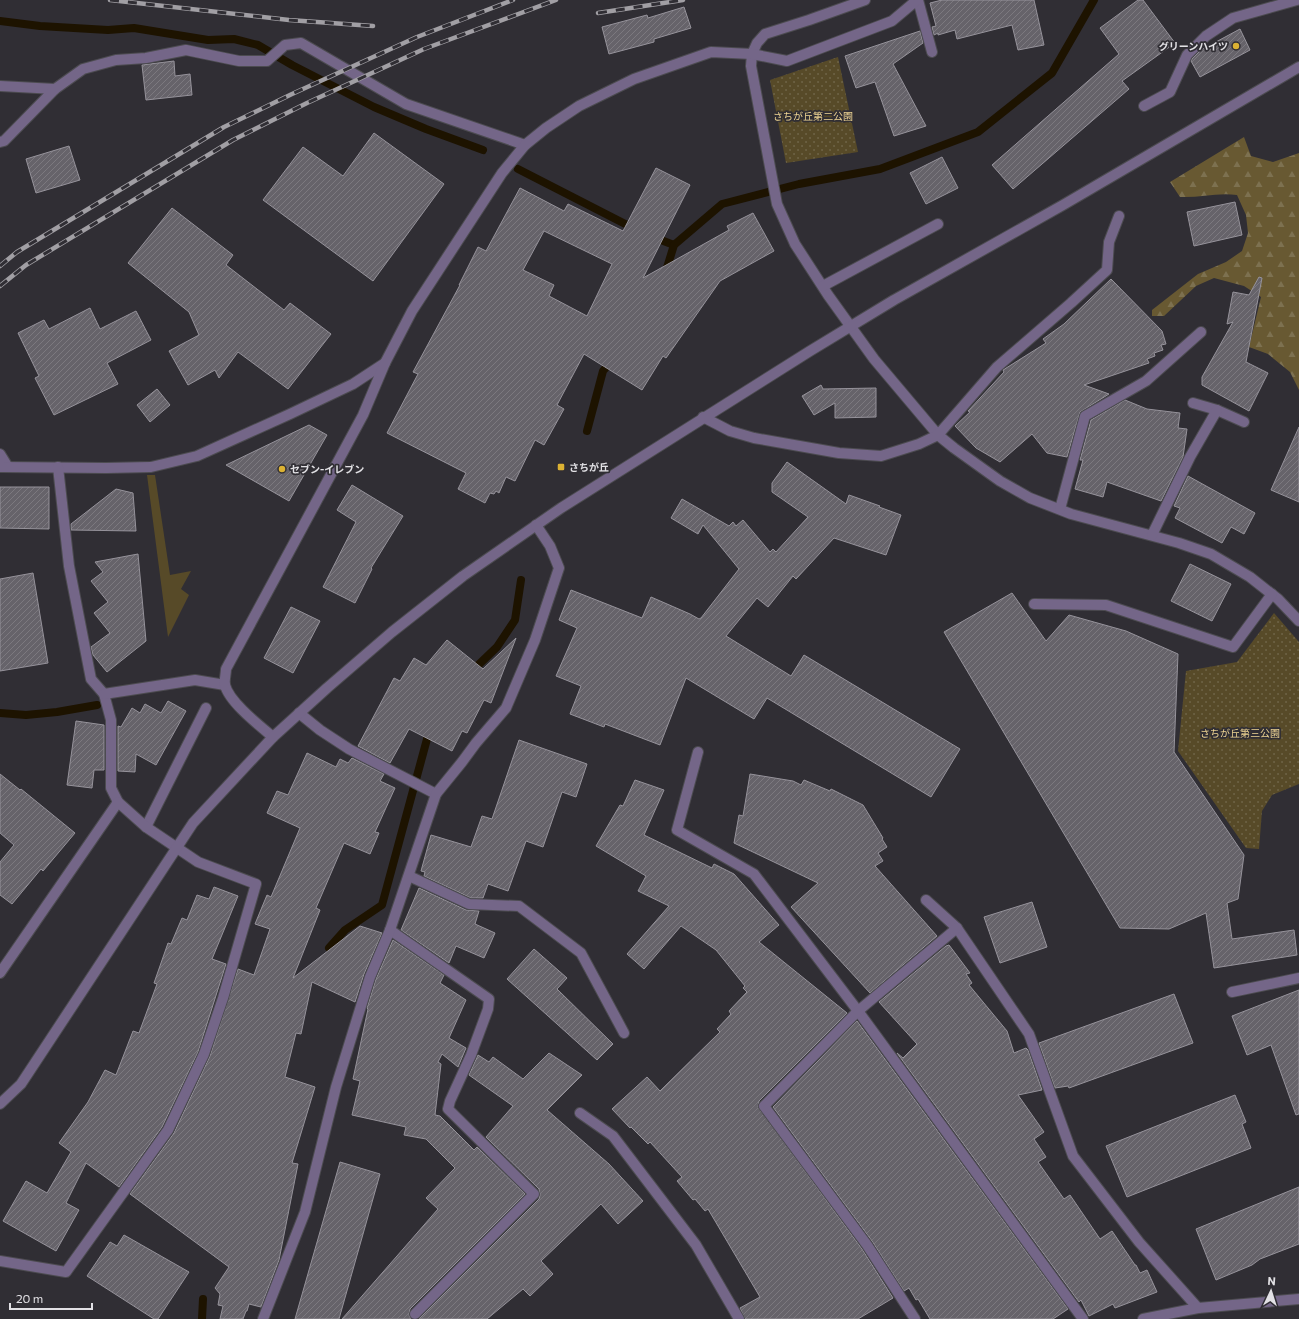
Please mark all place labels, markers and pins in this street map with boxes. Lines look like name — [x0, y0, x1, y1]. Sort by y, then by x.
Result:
place label: グリーンハイツ — [1159, 40, 1228, 52]
marker: グリーンハイツ — [1231, 41, 1241, 51]
place label: さちが丘 — [569, 461, 609, 473]
marker: さちが丘 — [556, 462, 566, 472]
place label: セブン-イレブン — [290, 463, 364, 475]
marker: セブン-イレブン — [277, 464, 287, 474]

